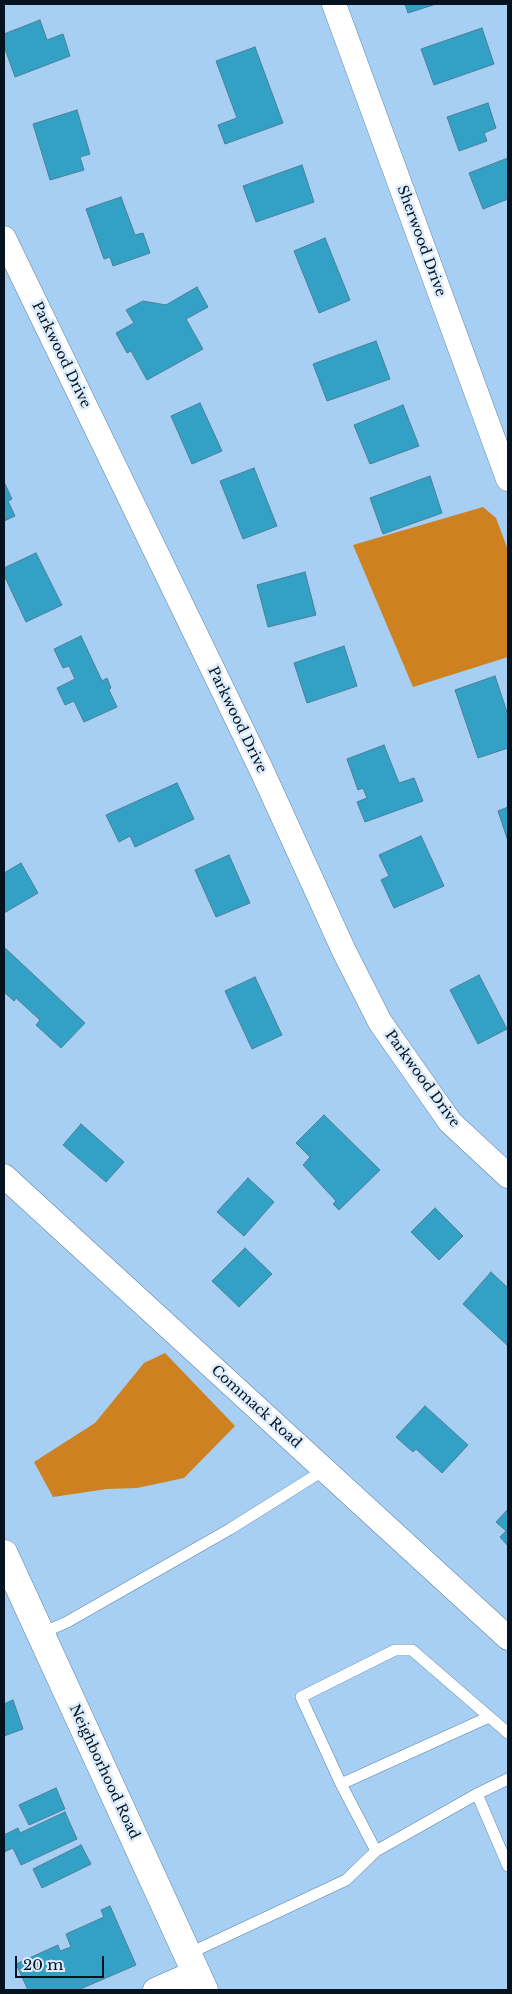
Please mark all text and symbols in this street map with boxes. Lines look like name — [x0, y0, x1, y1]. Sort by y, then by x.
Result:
street label: Sherwood Drive — [393, 183, 449, 299]
street label: Parkwood Drive — [28, 299, 94, 411]
street label: Parkwood Drive — [204, 664, 270, 776]
street label: Parkwood Drive — [381, 1027, 463, 1131]
street label: Commack Road — [207, 1362, 305, 1452]
street label: Neighborhood Road — [65, 1702, 143, 1842]
scale bar — [18, 1946, 106, 1978]
text: 20 m — [23, 1955, 63, 1974]

